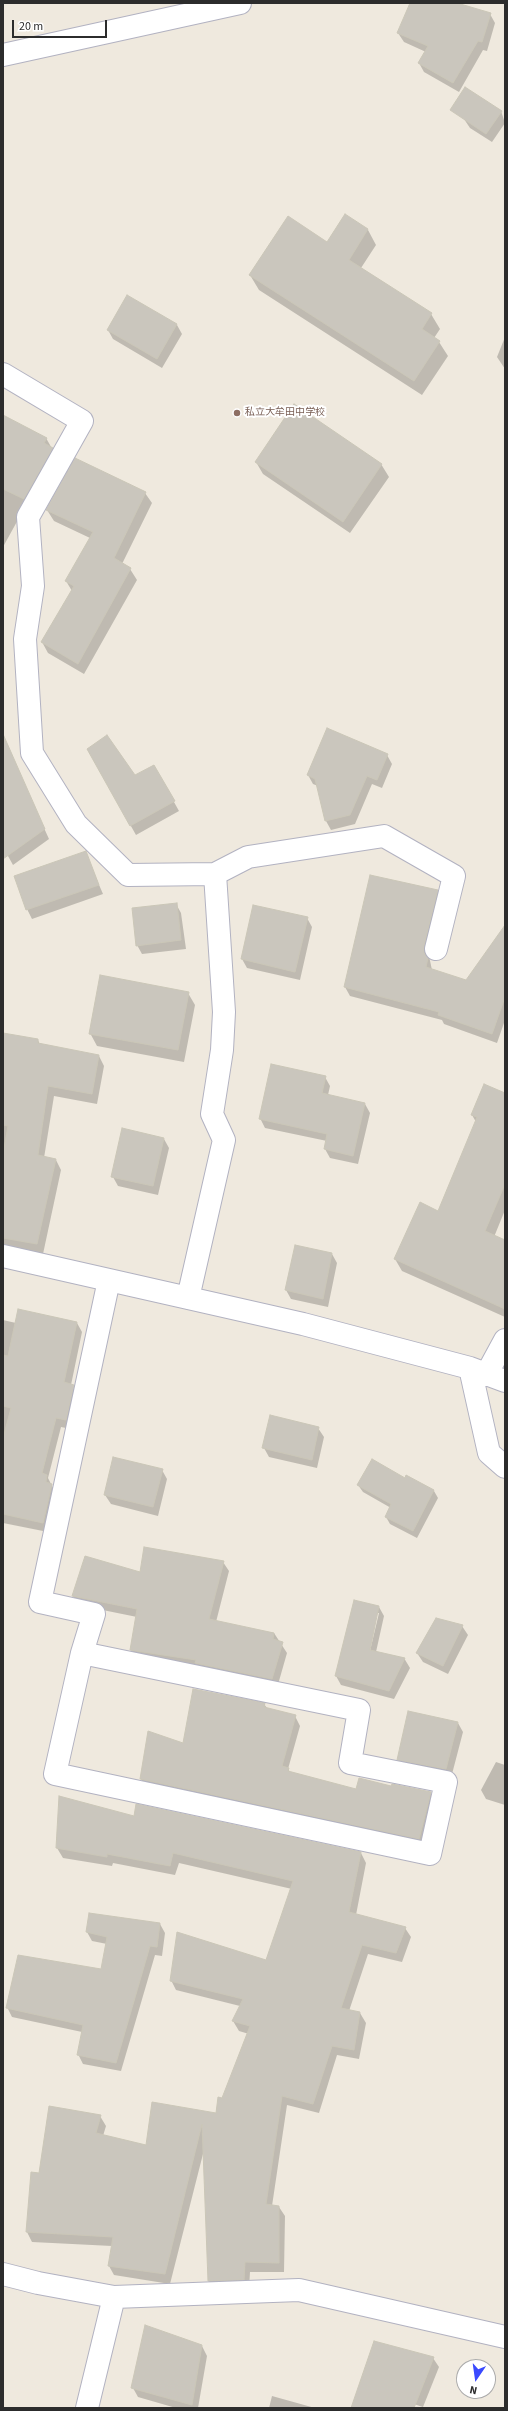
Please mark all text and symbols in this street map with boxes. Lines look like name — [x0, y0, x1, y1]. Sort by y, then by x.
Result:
scale bar — [14, 12, 109, 38]
text: 20 m — [19, 18, 43, 35]
place label: 私立大牟田中学校 — [245, 407, 325, 419]
marker: 私立大牟田中学校 — [232, 408, 242, 418]
north arrow — [456, 2359, 496, 2399]
text: N — [468, 2382, 479, 2398]

